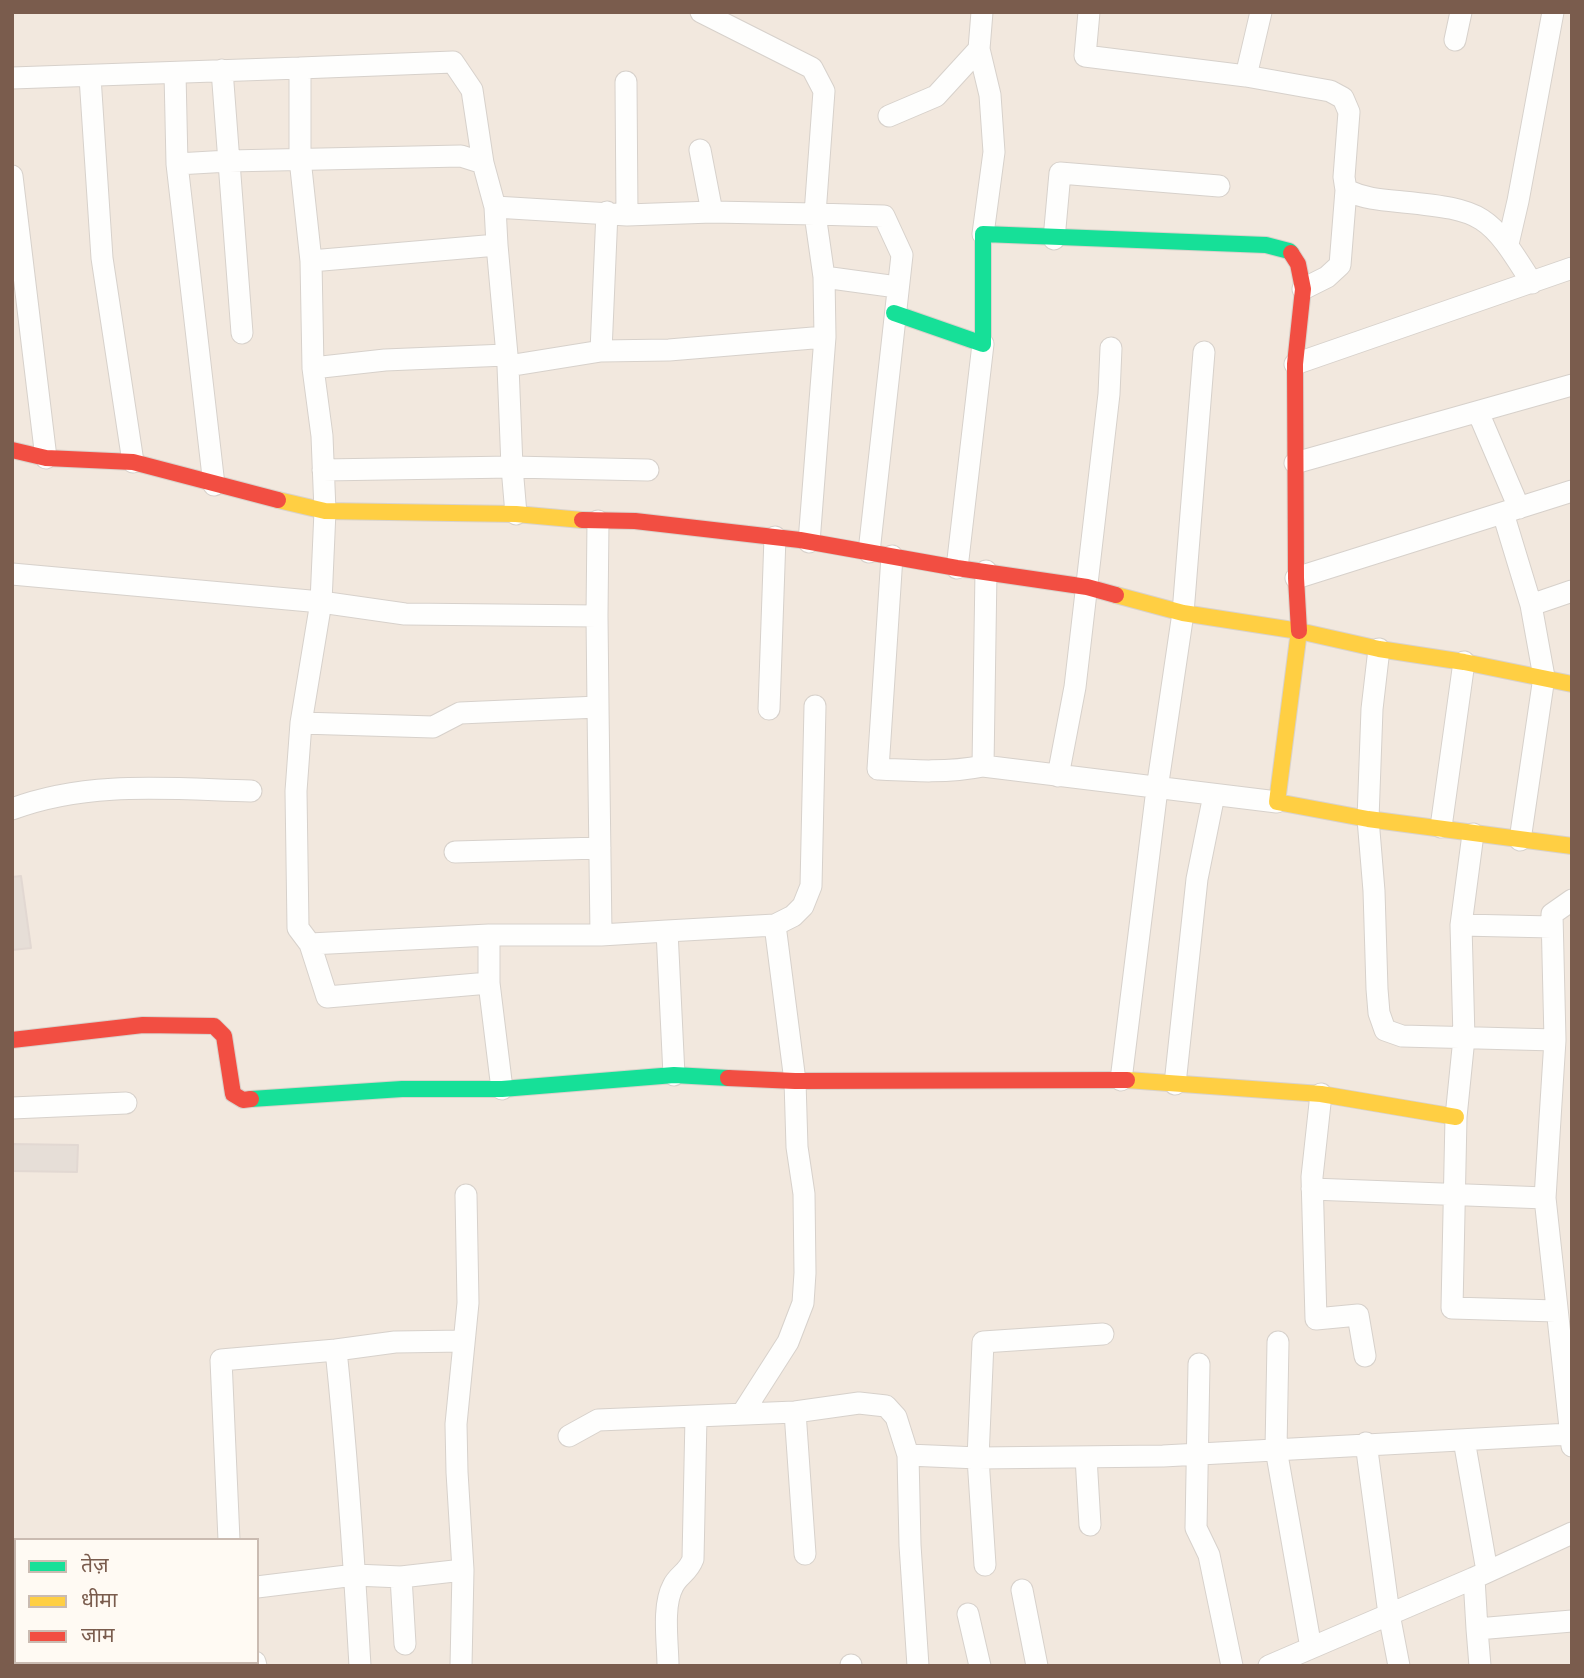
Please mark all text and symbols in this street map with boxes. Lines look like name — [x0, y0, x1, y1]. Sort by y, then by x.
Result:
legend — [14, 1538, 259, 1664]
text: तेज़ — [81, 1553, 109, 1580]
text: धीमा — [81, 1588, 117, 1615]
text: जाम — [81, 1623, 115, 1650]

